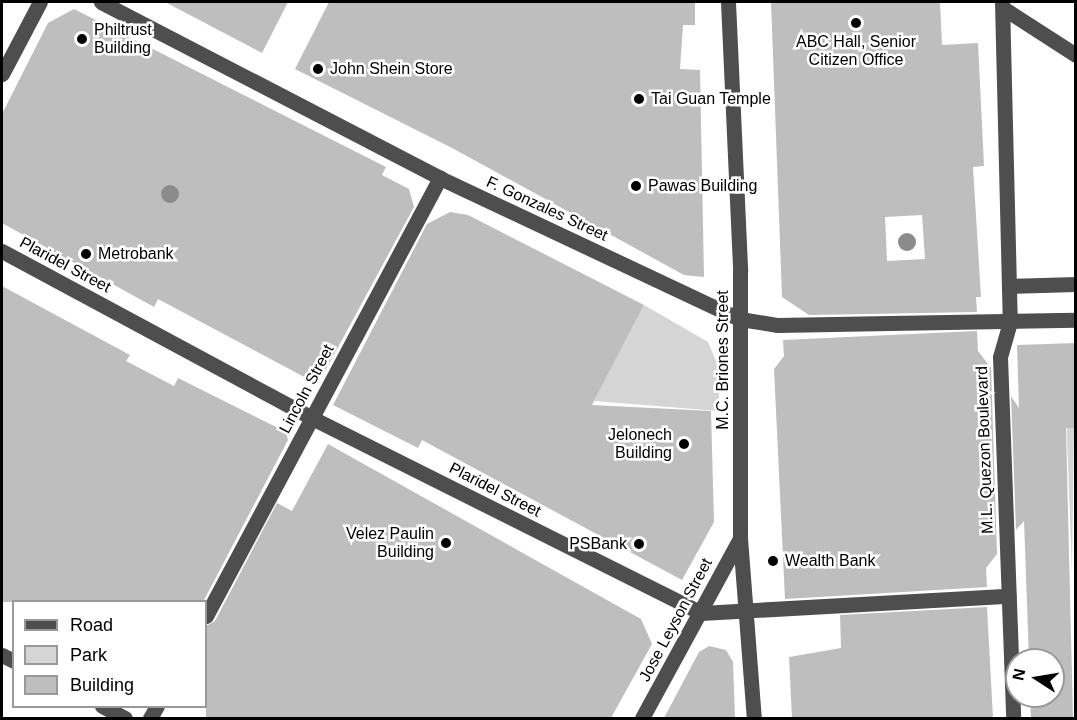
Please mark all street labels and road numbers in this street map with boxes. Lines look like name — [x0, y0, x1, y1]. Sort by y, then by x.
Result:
street label: F. Gonzales Street — [483, 172, 611, 246]
street label: Plaridel Street — [16, 233, 114, 297]
street label: M.C. Briones Street — [713, 290, 733, 430]
street label: Lincoln Street — [276, 341, 338, 437]
street label: M.L. Quezon Boulevard — [972, 366, 998, 534]
street label: Plaridel Street — [446, 459, 544, 521]
street label: Jose Leyson Street — [635, 555, 717, 685]

